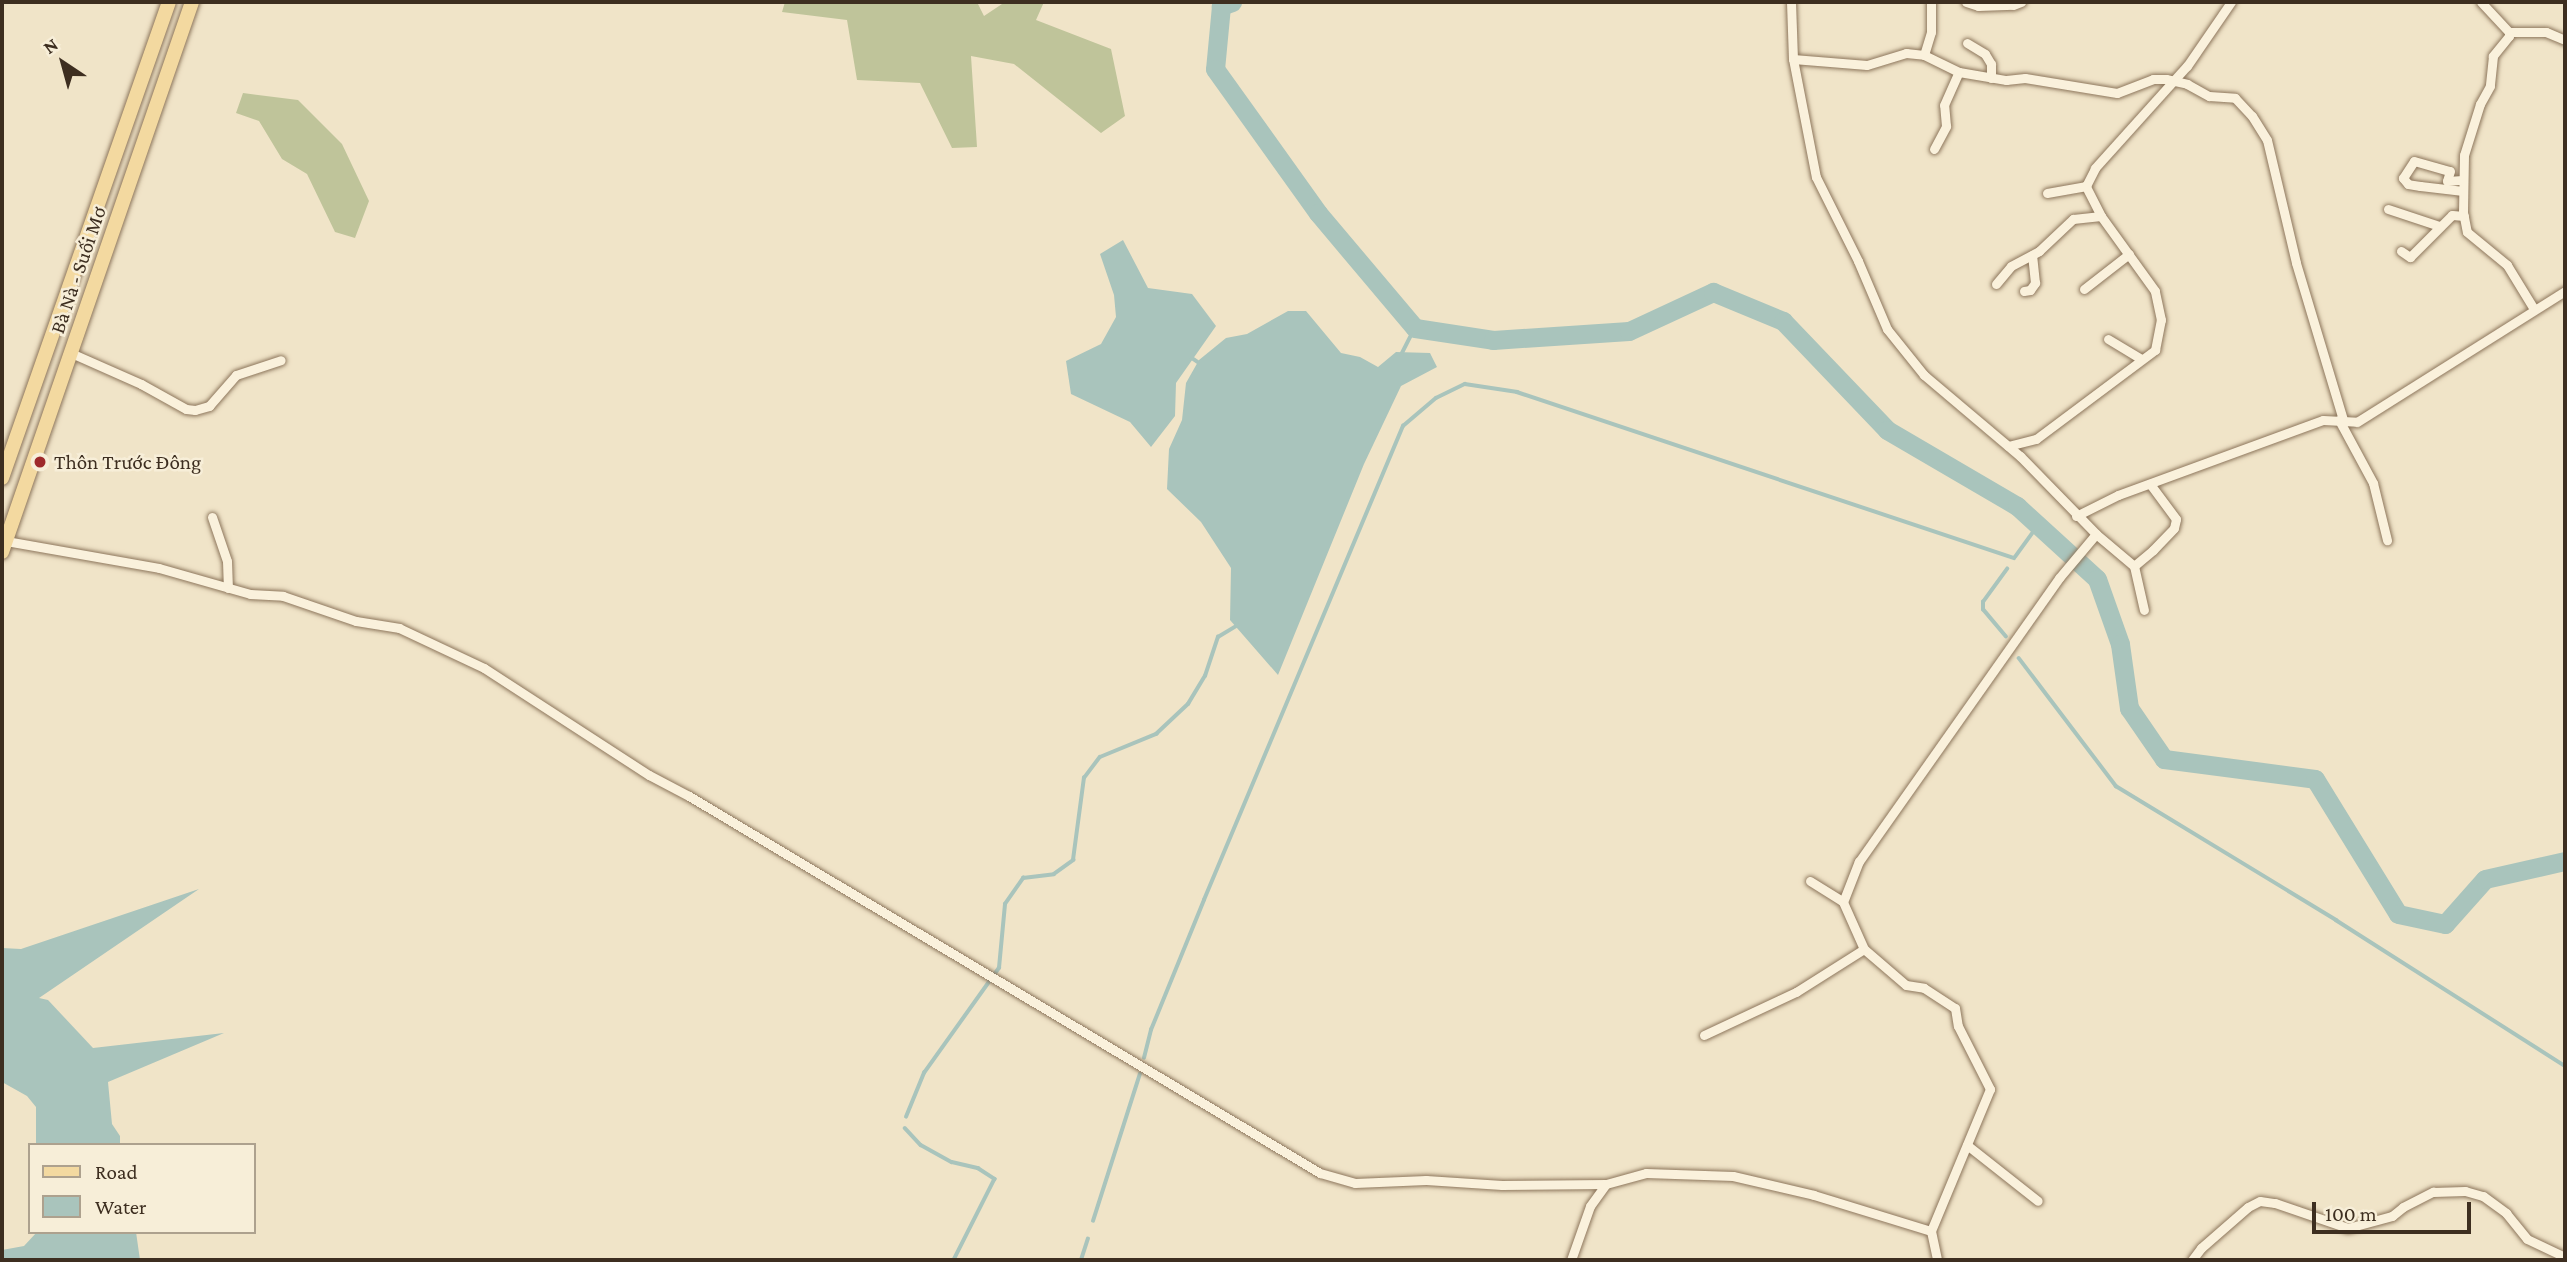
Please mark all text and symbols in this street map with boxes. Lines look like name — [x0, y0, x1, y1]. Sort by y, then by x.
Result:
north arrow — [28, 28, 98, 98]
text: N — [39, 33, 62, 58]
street label: Bà Nà - Suối Mơ — [44, 203, 112, 337]
place label: Thôn Trước Đông — [54, 449, 201, 475]
marker: Thôn Trước Đông — [32, 454, 48, 470]
legend — [28, 1143, 256, 1234]
text: Road — [95, 1160, 138, 1184]
scale bar — [2315, 1188, 2474, 1232]
text: Water — [95, 1195, 147, 1219]
text: 100 m — [2325, 1202, 2377, 1226]

